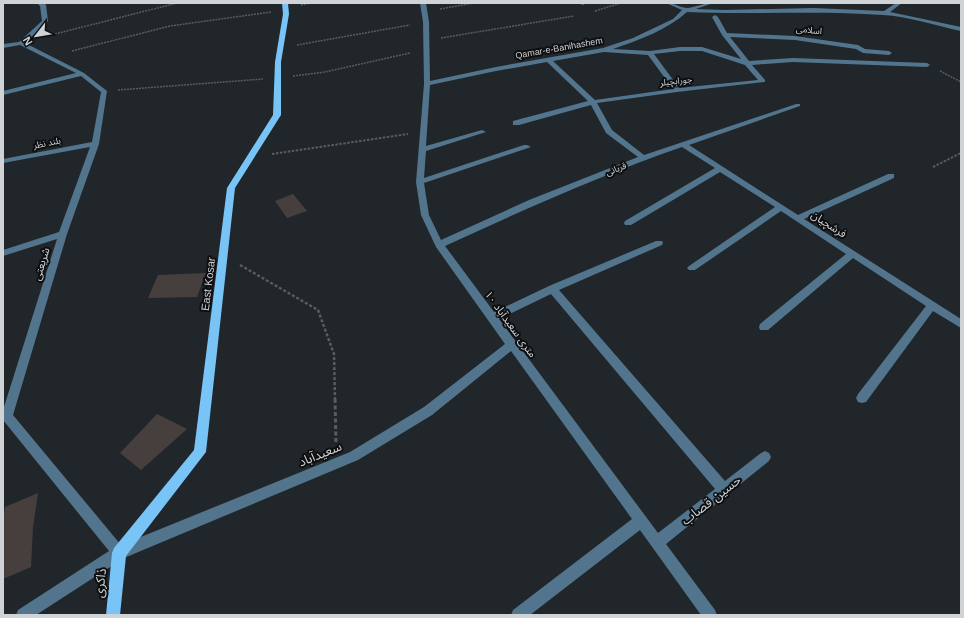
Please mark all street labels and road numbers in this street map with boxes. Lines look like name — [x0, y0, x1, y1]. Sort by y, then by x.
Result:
street label: اسلامی — [796, 24, 822, 36]
street label: Qamar-e-Banihashem — [515, 35, 603, 61]
street label: جورابچیلر — [658, 74, 693, 89]
street label: بلند نظر — [31, 135, 62, 152]
street label: قربانی — [604, 160, 628, 179]
street label: فرشچیان — [808, 208, 849, 242]
street label: شریعتی — [30, 246, 53, 282]
street label: East Kosar — [199, 256, 217, 311]
street label: ۱۰ متری سعیدآباد — [482, 288, 539, 361]
street label: سعیدآباد — [296, 439, 344, 469]
street label: حسین قصاب — [678, 472, 745, 529]
street label: ذاکری — [91, 567, 110, 599]

